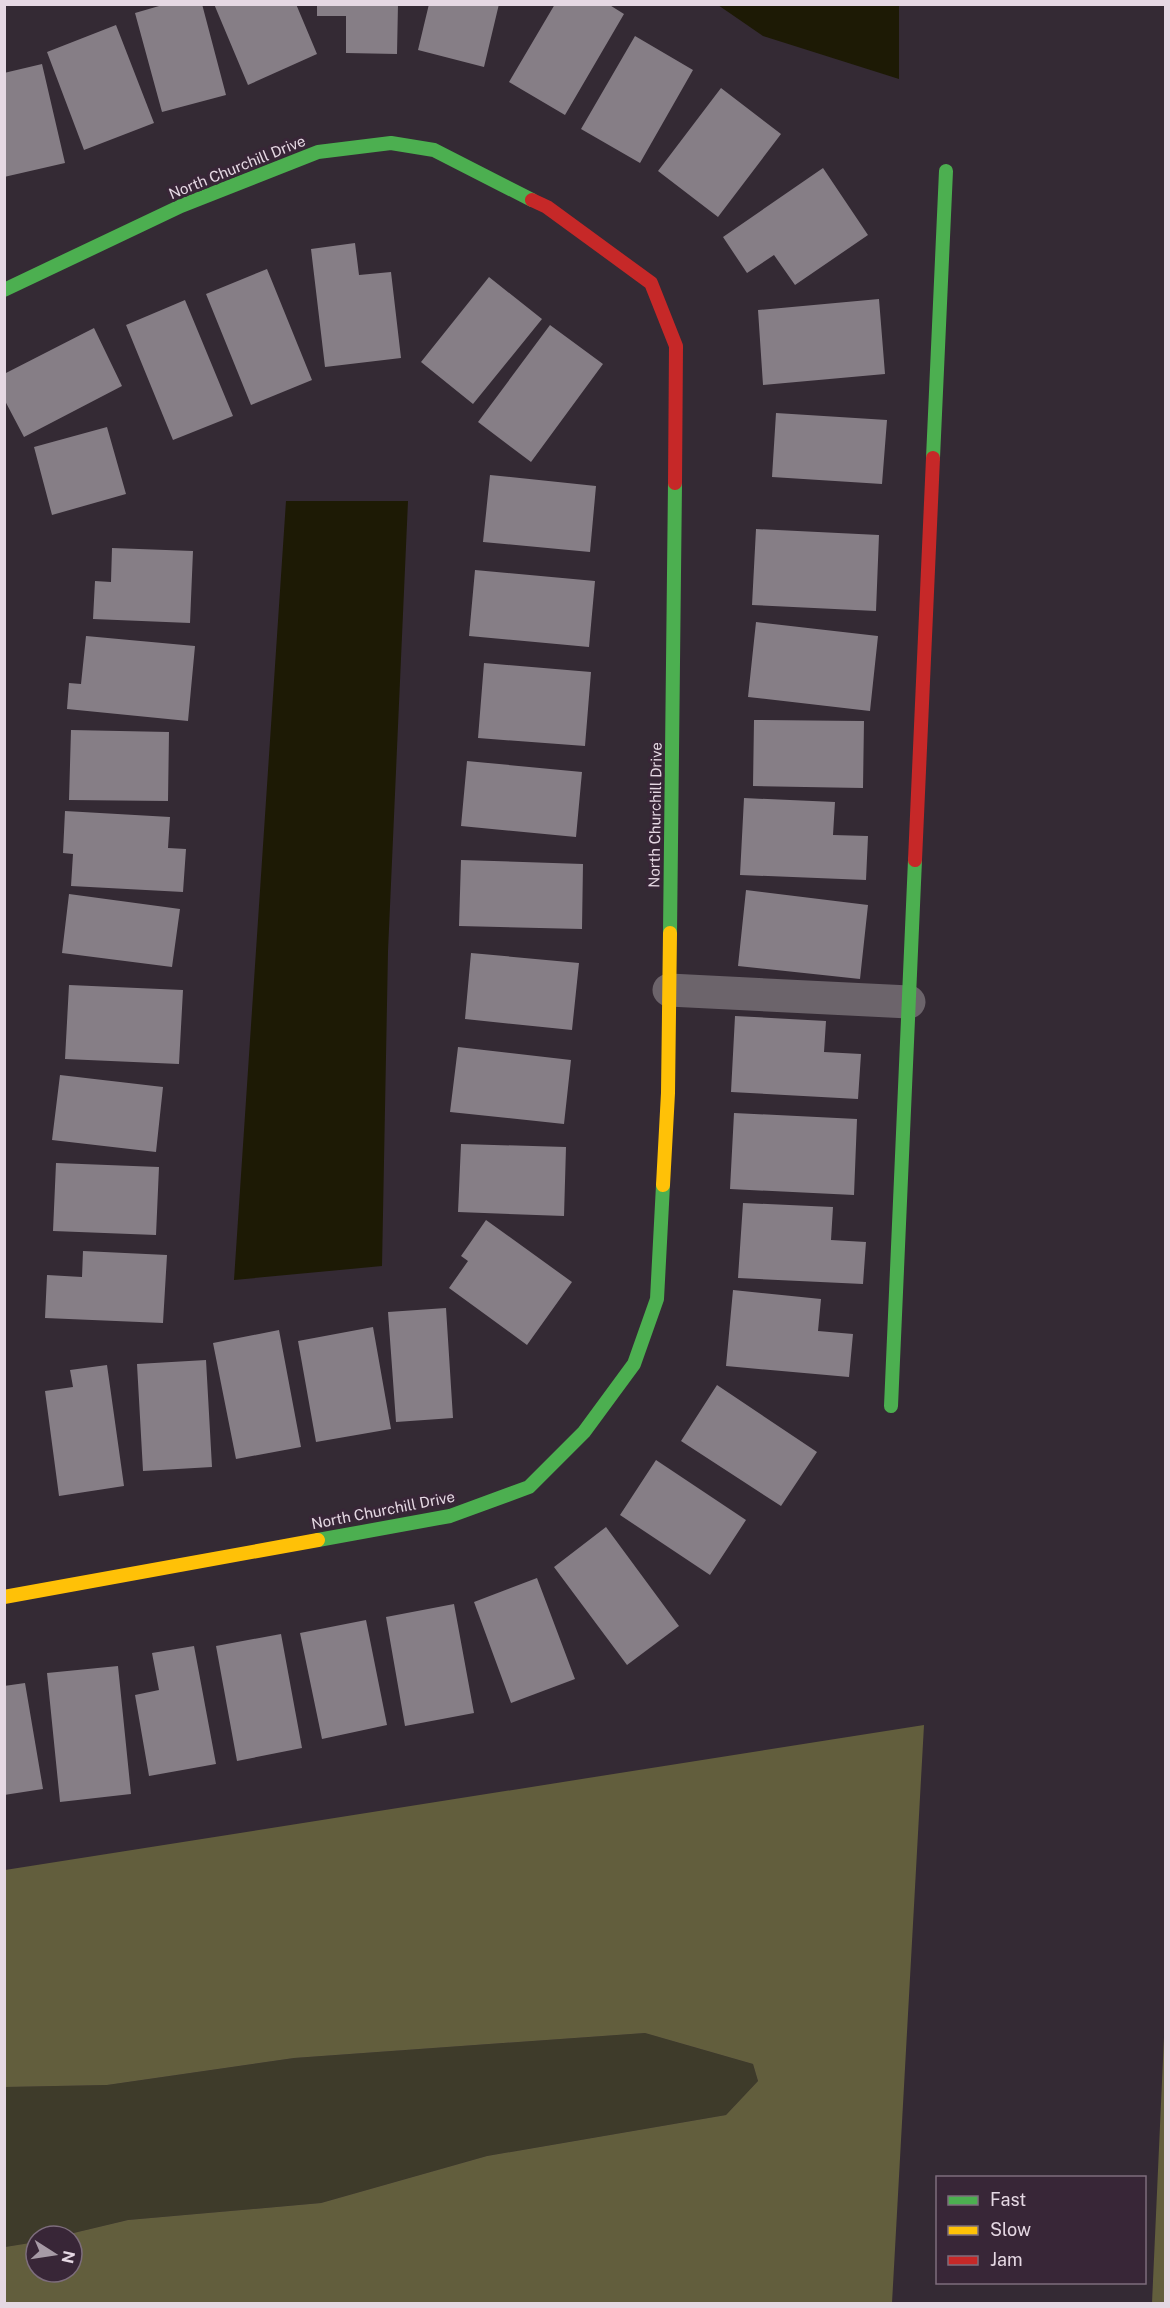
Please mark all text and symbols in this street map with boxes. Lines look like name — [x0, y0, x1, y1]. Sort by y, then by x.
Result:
street label: North Churchill Drive — [166, 132, 308, 202]
street label: North Churchill Drive — [645, 742, 665, 888]
street label: North Churchill Drive — [310, 1488, 456, 1532]
legend — [936, 2176, 1146, 2284]
text: Fast — [990, 2189, 1026, 2210]
text: Slow — [990, 2219, 1031, 2240]
north arrow — [24, 2224, 84, 2284]
text: N — [58, 2249, 79, 2265]
text: Jam — [990, 2249, 1023, 2270]

